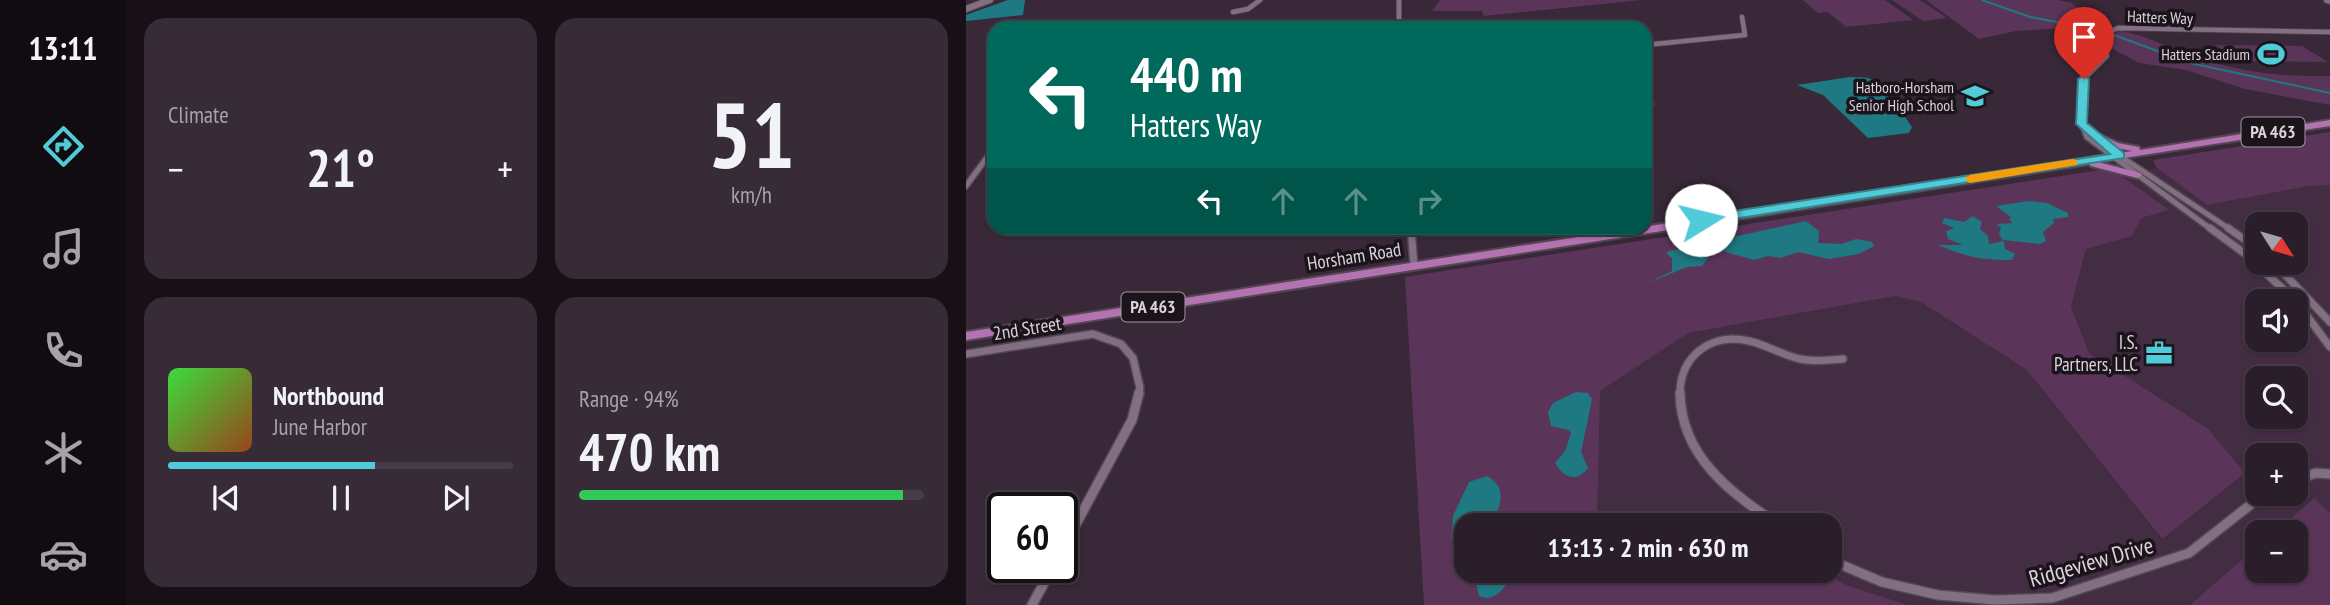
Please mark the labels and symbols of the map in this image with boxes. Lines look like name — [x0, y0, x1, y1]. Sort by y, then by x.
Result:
street label: Hatters Way — [2127, 6, 2193, 28]
pin — [2054, 7, 2114, 79]
sports icon: Hatters Stadium — [2256, 39, 2286, 69]
place label: Hatters Stadium — [2161, 44, 2250, 64]
place label: Hatboro-Horsham Senior High School — [1849, 77, 1954, 115]
school or university icon: Hatboro-Horsham Senior High School — [1960, 81, 1990, 111]
road number: PA 463 — [2242, 118, 2304, 146]
position arrow — [1664, 183, 1738, 257]
north arrow — [2245, 212, 2308, 275]
street label: Horsham Road — [1305, 237, 1403, 275]
road number: PA 463 — [1122, 292, 1184, 321]
street label: 2nd Street — [991, 311, 1063, 345]
place label: I.S. Partners, LLC — [2054, 330, 2138, 376]
office icon: I.S. Partners, LLC — [2144, 338, 2174, 368]
speed limit sign: 60 — [987, 492, 1078, 583]
street label: Ridgeview Drive — [2025, 530, 2156, 593]

